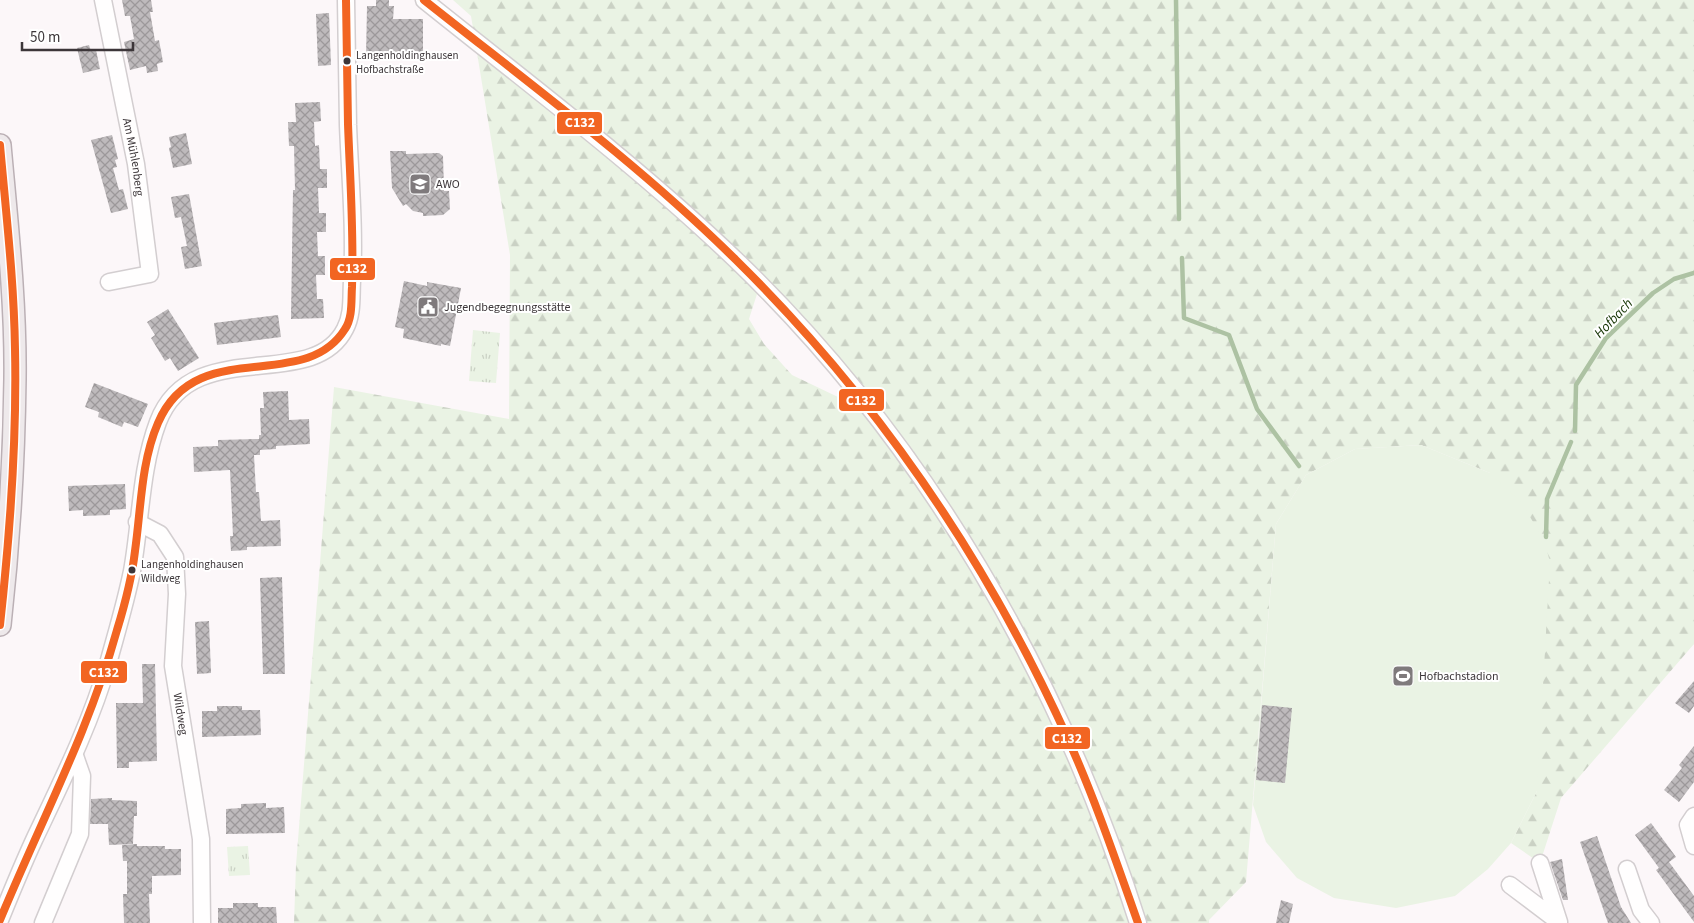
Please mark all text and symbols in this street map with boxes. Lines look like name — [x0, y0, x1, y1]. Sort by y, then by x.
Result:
scale bar — [22, 20, 134, 52]
text: 50 m — [30, 27, 60, 48]
place label: Langenholdinghausen Hofbachstraße — [356, 48, 459, 77]
marker: Langenholdinghausen Hofbachstraße — [342, 56, 352, 66]
line badge: C132 — [556, 111, 603, 135]
text: C132 — [565, 113, 595, 133]
street label: Am Mühlenberg — [118, 117, 148, 197]
school or university icon: AWO — [408, 172, 432, 196]
place label: AWO — [436, 176, 460, 193]
line badge: C132 — [329, 257, 376, 281]
text: C132 — [337, 259, 367, 279]
water label: Hofbach — [1590, 294, 1638, 343]
public building icon: Jugendbegegnungsstätte — [416, 295, 440, 319]
place label: Jugendbegegnungsstätte — [444, 299, 570, 316]
line badge: C132 — [838, 388, 885, 412]
text: C132 — [846, 391, 876, 411]
place label: Langenholdinghausen Wildweg — [141, 557, 244, 586]
marker: Langenholdinghausen Wildweg — [127, 565, 137, 575]
line badge: C132 — [80, 660, 128, 684]
text: C132 — [89, 663, 119, 683]
sports icon: Hofbachstadion — [1391, 664, 1415, 688]
place label: Hofbachstadion — [1419, 668, 1499, 685]
street label: Wildweg — [168, 691, 192, 736]
line badge: C132 — [1044, 726, 1091, 750]
text: C132 — [1052, 729, 1082, 749]

